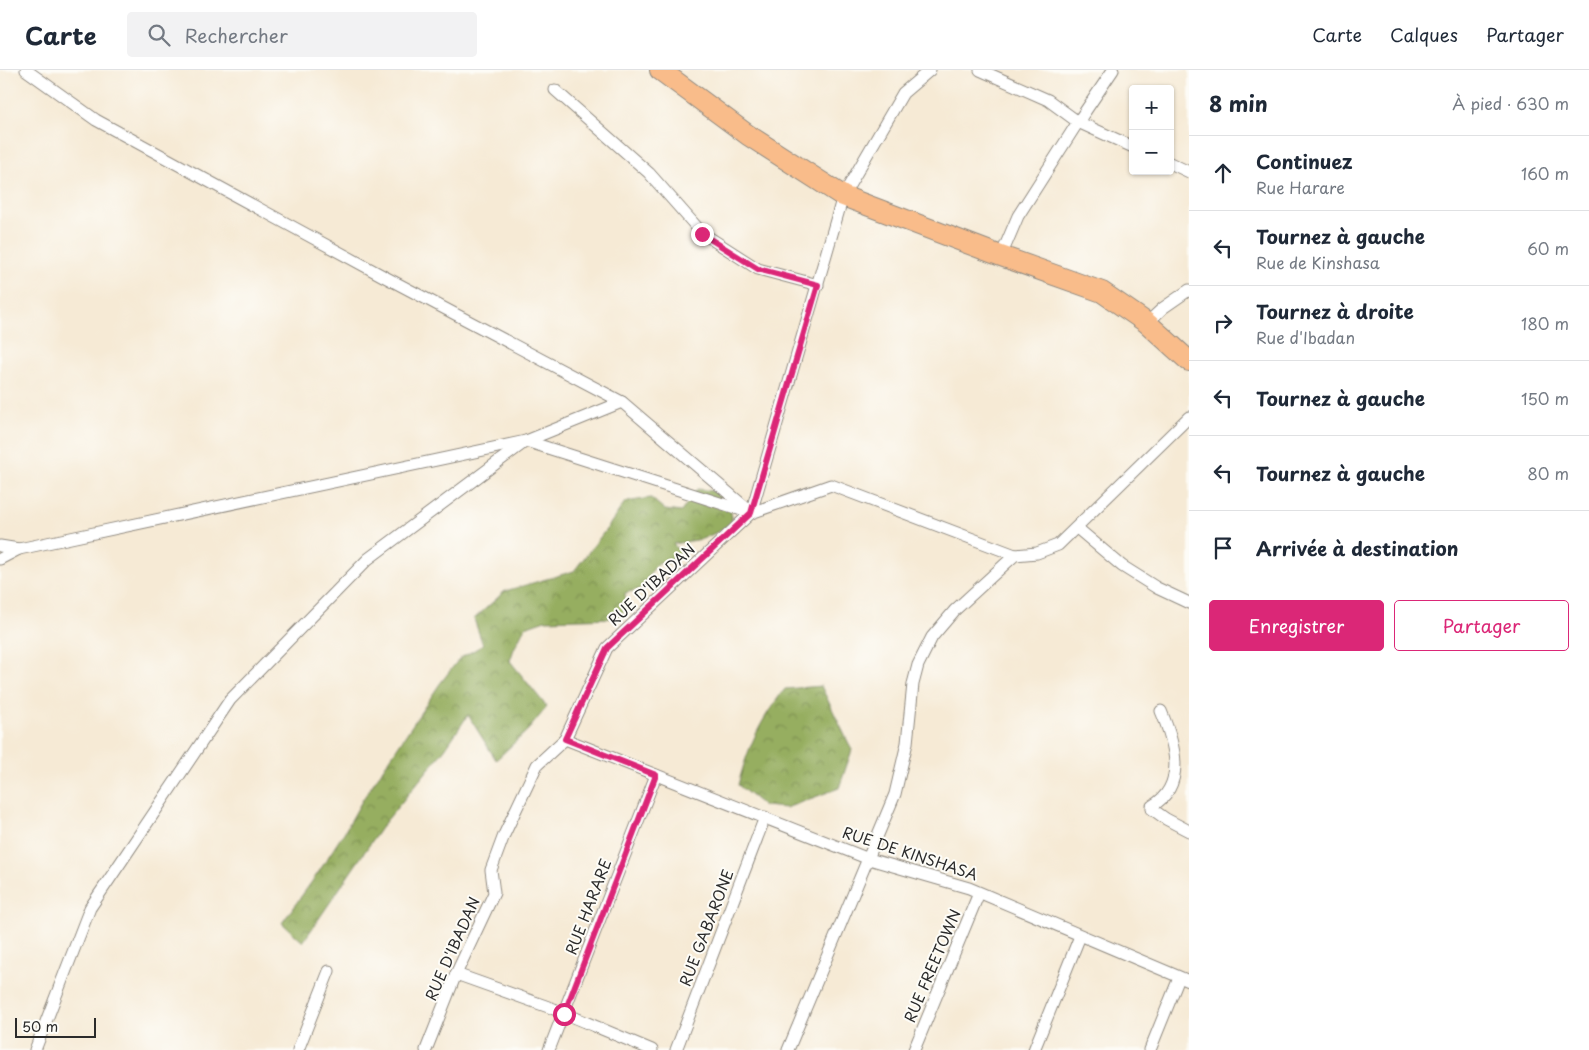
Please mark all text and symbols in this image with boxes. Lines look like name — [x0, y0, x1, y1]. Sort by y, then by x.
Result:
search box — [127, 12, 477, 57]
text: Carte — [25, 17, 97, 53]
icon: search — [145, 21, 173, 49]
text: Rechercher — [185, 21, 288, 49]
text: Carte — [1312, 21, 1362, 48]
text: Calques — [1390, 21, 1458, 48]
text: Partager — [1486, 21, 1564, 48]
map controls — [1129, 85, 1174, 175]
button: + — [1129, 85, 1174, 130]
text: 8 min — [1209, 87, 1268, 119]
text: À pied · 630 m — [1452, 91, 1569, 115]
button: − — [1129, 130, 1174, 175]
text: Continuez — [1256, 147, 1353, 175]
icon: ahead — [1209, 159, 1237, 187]
text: 160 m — [1521, 161, 1569, 185]
text: Rue Harare — [1256, 175, 1345, 199]
text: Tournez à gauche — [1256, 222, 1425, 250]
route end — [691, 223, 714, 246]
icon: left — [1209, 234, 1237, 262]
text: 60 m — [1527, 236, 1569, 260]
text: Rue de Kinshasa — [1256, 250, 1380, 274]
text: Tournez à droite — [1256, 297, 1414, 325]
icon: right — [1209, 309, 1237, 337]
text: 180 m — [1521, 311, 1569, 335]
text: Rue d'Ibadan — [1256, 325, 1355, 349]
icon: left — [1209, 384, 1237, 412]
text: Tournez à gauche — [1256, 384, 1425, 412]
text: 150 m — [1521, 386, 1569, 410]
icon: left — [1209, 459, 1237, 487]
text: Tournez à gauche — [1256, 459, 1425, 487]
text: 80 m — [1527, 461, 1569, 485]
icon: arrive — [1209, 534, 1237, 562]
text: Arrivée à destination — [1256, 534, 1459, 562]
street label: RUE D'IBADAN — [602, 537, 700, 630]
button: Enregistrer — [1209, 600, 1384, 651]
button: Partager — [1394, 600, 1569, 651]
street label: RUE DE KINSHASA — [840, 820, 981, 885]
street label: RUE HARARE — [559, 855, 616, 958]
street label: RUE GABARONE — [673, 866, 738, 989]
street label: RUE D'IBADAN — [418, 893, 485, 1004]
street label: RUE FREETOWN — [897, 905, 966, 1026]
route start — [553, 1003, 576, 1026]
scale bar — [15, 1015, 96, 1038]
text: 50 m — [22, 1016, 58, 1037]

